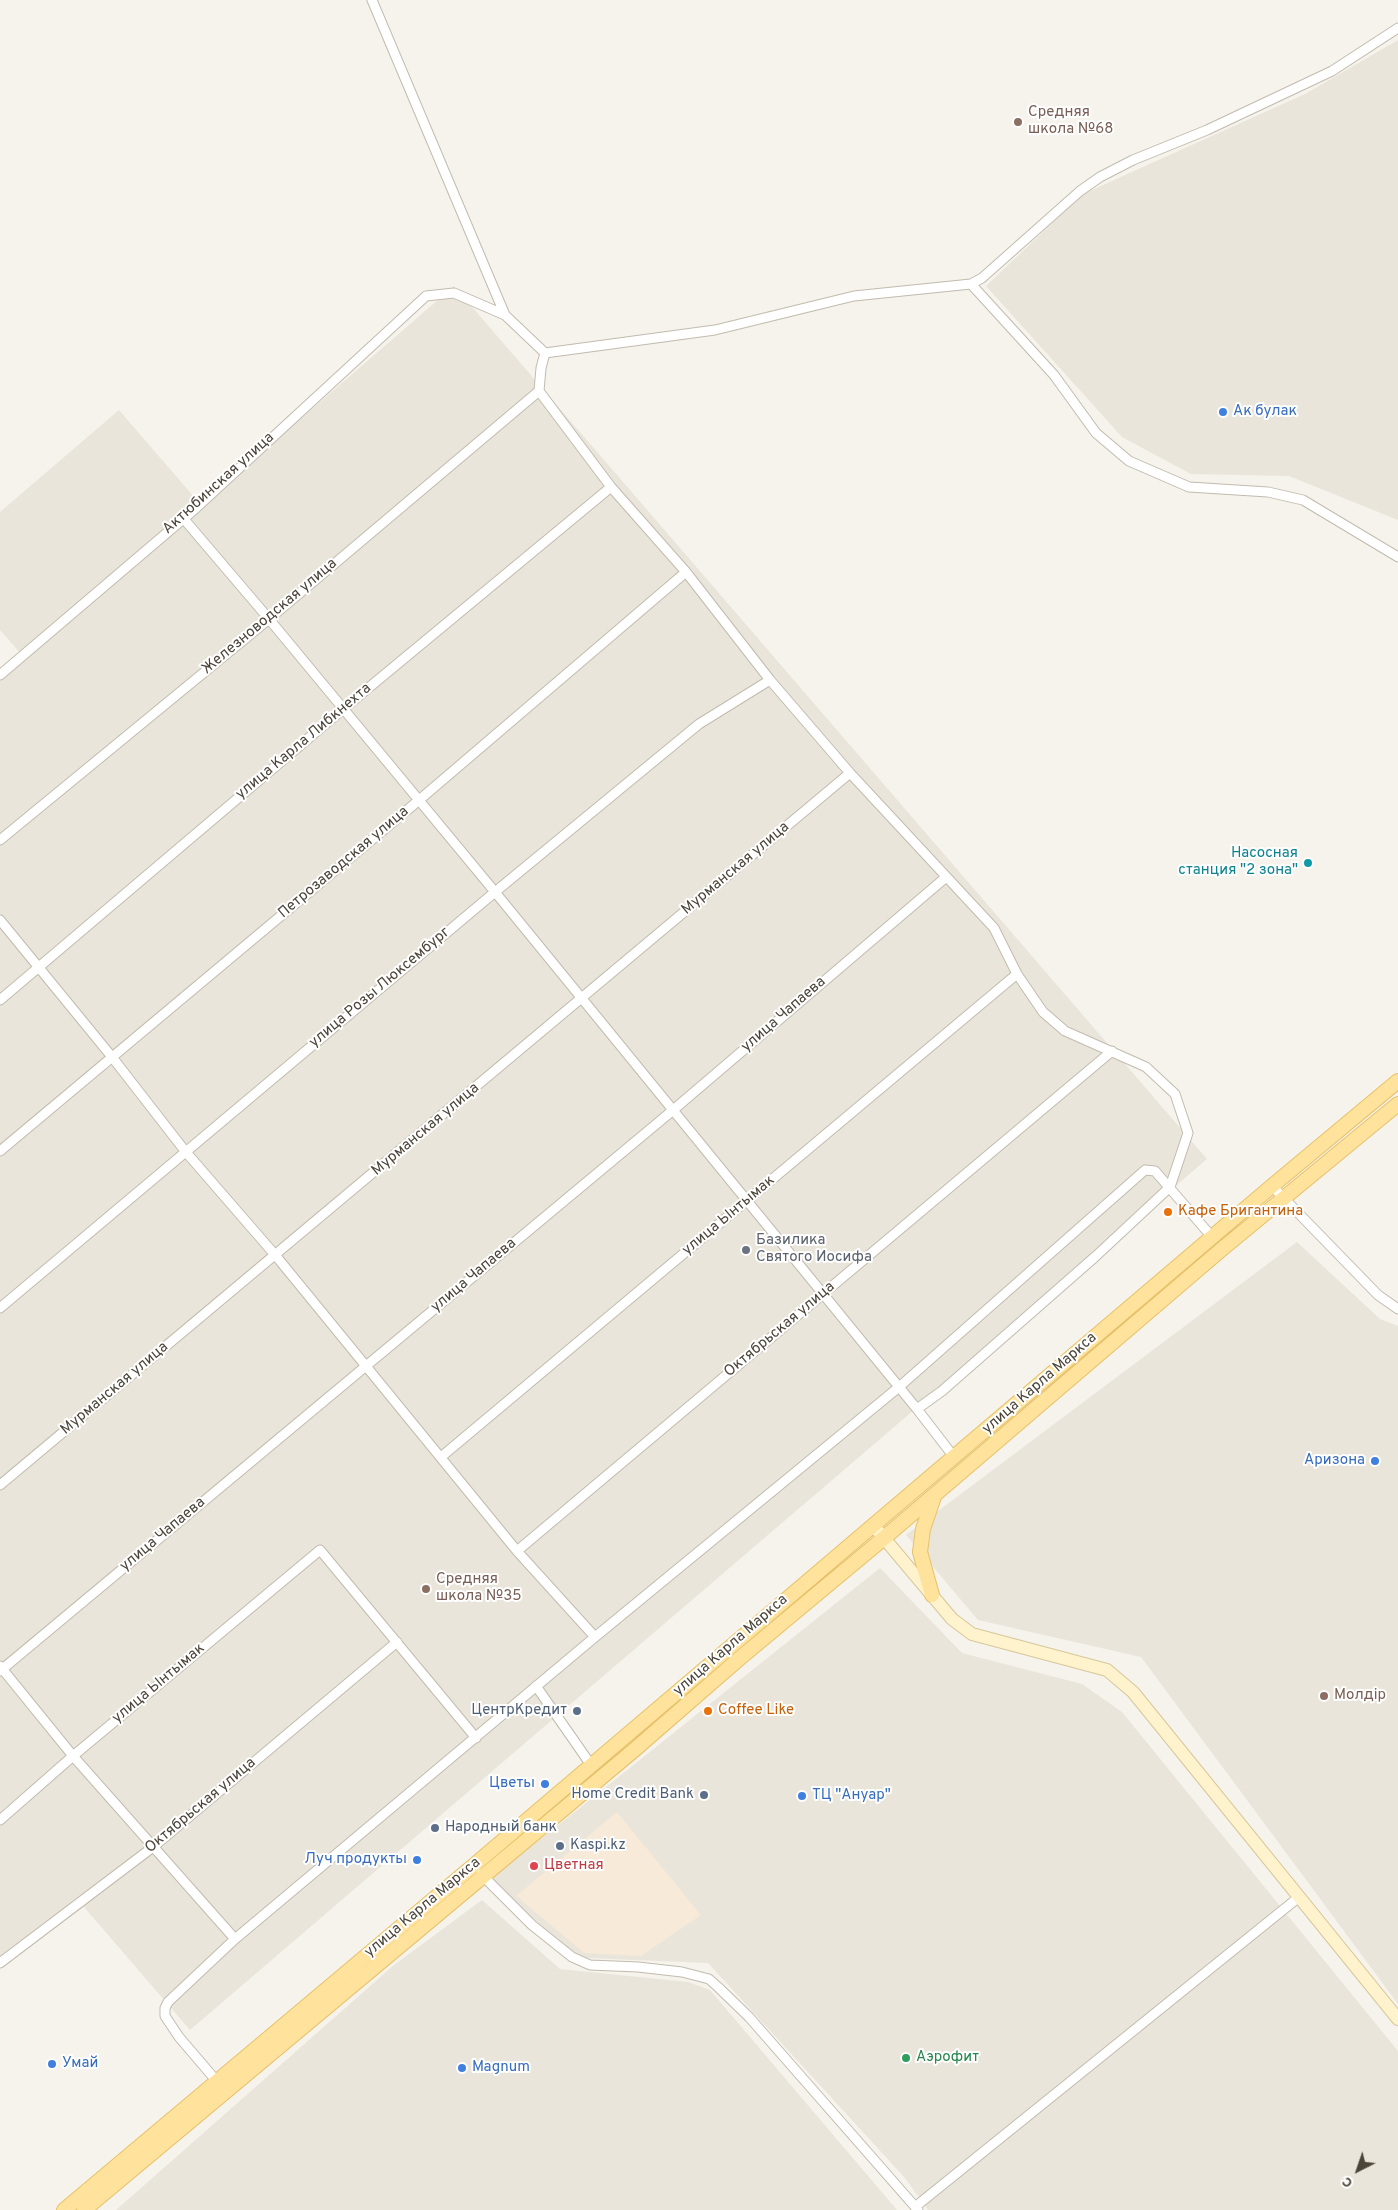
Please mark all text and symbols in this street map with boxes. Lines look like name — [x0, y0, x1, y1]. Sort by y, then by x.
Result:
place label: Средняя школа №68 — [1028, 104, 1113, 139]
marker: Средняя школа №68 — [1012, 116, 1024, 128]
place label: Ак булак — [1233, 403, 1297, 421]
marker: Ак булак — [1217, 406, 1229, 418]
street label: Актюбинская улица — [160, 429, 278, 539]
street label: Железноводская улица — [199, 555, 341, 679]
street label: улица Карла Либкнехта — [233, 680, 375, 804]
street label: Петрозаводская улица — [275, 803, 413, 923]
street label: Мурманская улица — [679, 819, 793, 919]
place label: Насосная станция "2 зона" — [1178, 845, 1298, 880]
marker: Насосная станция "2 зона" — [1302, 857, 1314, 869]
street label: улица Розы Люксембург — [306, 924, 454, 1052]
street label: улица Чапаева — [738, 974, 830, 1056]
street label: Мурманская улица — [369, 1080, 483, 1180]
street label: улица Ынтымак — [679, 1172, 779, 1260]
place label: Кафе Бригантина — [1178, 1203, 1303, 1221]
marker: Кафе Бригантина — [1162, 1206, 1174, 1218]
place label: Базилика Святого Иосифа — [756, 1232, 872, 1267]
street label: улица Чапаева — [428, 1235, 520, 1317]
marker: Базилика Святого Иосифа — [740, 1244, 752, 1256]
street label: Октябрьская улица — [721, 1278, 839, 1382]
street label: улица Карла Маркса — [979, 1329, 1101, 1439]
street label: Мурманская улица — [58, 1339, 172, 1439]
place label: Аризона — [1304, 1452, 1365, 1470]
marker: Аризона — [1369, 1455, 1381, 1467]
street label: улица Чапаева — [117, 1494, 209, 1576]
place label: Средняя школа №35 — [436, 1571, 522, 1606]
marker: Средняя школа №35 — [420, 1583, 432, 1595]
street label: улица Карла Маркса — [670, 1591, 792, 1701]
street label: улица Ынтымак — [109, 1640, 209, 1728]
place label: Молдiр — [1334, 1687, 1386, 1705]
marker: Молдiр — [1318, 1690, 1330, 1702]
place label: ЦентрКредит — [471, 1702, 567, 1720]
place label: Coffee Like — [718, 1702, 794, 1720]
marker: ЦентрКредит — [571, 1705, 583, 1717]
marker: Coffee Like — [702, 1705, 714, 1717]
street label: Октябрьская улица — [142, 1754, 260, 1858]
place label: Цветы — [489, 1775, 535, 1793]
marker: Цветы — [539, 1778, 551, 1790]
place label: Home Credit Bank — [571, 1786, 694, 1804]
place label: ТЦ "Ануар" — [812, 1787, 891, 1805]
marker: Home Credit Bank — [698, 1789, 710, 1801]
marker: ТЦ "Ануар" — [796, 1790, 808, 1802]
place label: Народный банк — [445, 1819, 557, 1837]
marker: Народный банк — [429, 1822, 441, 1834]
place label: Kaspi.kz — [570, 1837, 626, 1855]
marker: Kaspi.kz — [554, 1840, 566, 1852]
place label: Луч продукты — [304, 1851, 407, 1869]
street label: улица Карла Маркса — [361, 1854, 485, 1962]
marker: Луч продукты — [411, 1854, 423, 1866]
place label: Цветная — [544, 1857, 604, 1875]
marker: Цветная — [528, 1860, 540, 1872]
place label: Аэрофит — [916, 2049, 979, 2067]
marker: Аэрофит — [900, 2052, 912, 2064]
place label: Умай — [62, 2055, 98, 2073]
marker: Умай — [46, 2058, 58, 2070]
place label: Magnum — [472, 2059, 530, 2077]
marker: Magnum — [456, 2062, 468, 2074]
north arrow — [1333, 2145, 1383, 2195]
text: С — [1339, 2172, 1357, 2191]

